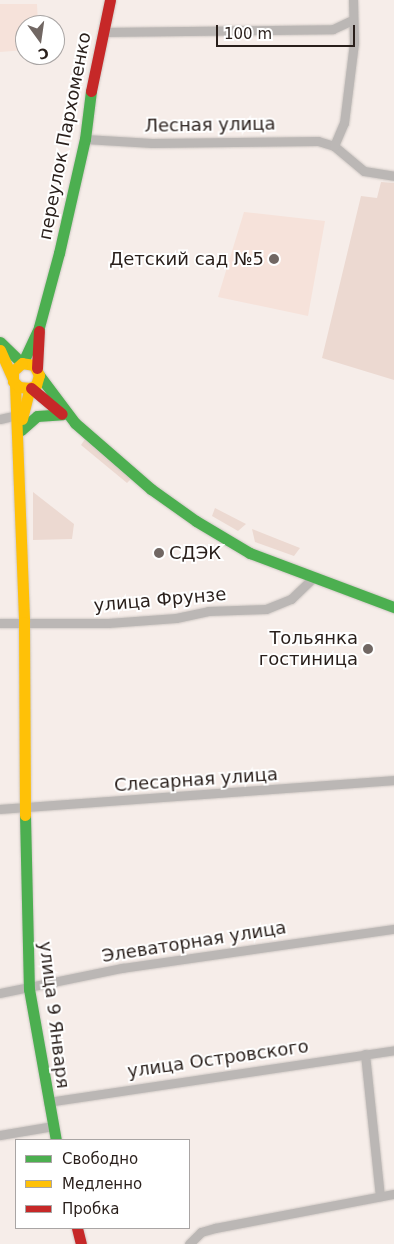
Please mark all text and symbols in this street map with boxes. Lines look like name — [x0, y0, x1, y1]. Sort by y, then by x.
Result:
north arrow — [15, 15, 65, 65]
scale bar — [219, 15, 358, 47]
text: 100 m — [224, 25, 272, 43]
street label: переулок Пархоменко — [34, 30, 96, 242]
text: С — [36, 45, 50, 63]
street label: Лесная улица — [144, 113, 276, 137]
place label: Детский сад №5 — [109, 248, 264, 270]
marker: Детский сад №5 — [268, 253, 280, 265]
place label: СДЭК — [169, 542, 221, 564]
marker: СДЭК — [153, 547, 165, 559]
street label: улица Фрунзе — [93, 583, 227, 617]
place label: Тольянка гостиница — [259, 628, 358, 670]
marker: Тольянка гостиница — [362, 643, 374, 655]
street label: Слесарная улица — [113, 764, 279, 796]
street label: Элеваторная улица — [100, 917, 288, 967]
street label: улица 9 Января — [34, 940, 74, 1090]
street label: улица Островского — [126, 1036, 310, 1082]
legend — [15, 1139, 190, 1229]
text: Свободно — [62, 1150, 138, 1168]
text: Медленно — [62, 1175, 142, 1193]
text: Пробка — [62, 1200, 119, 1218]

